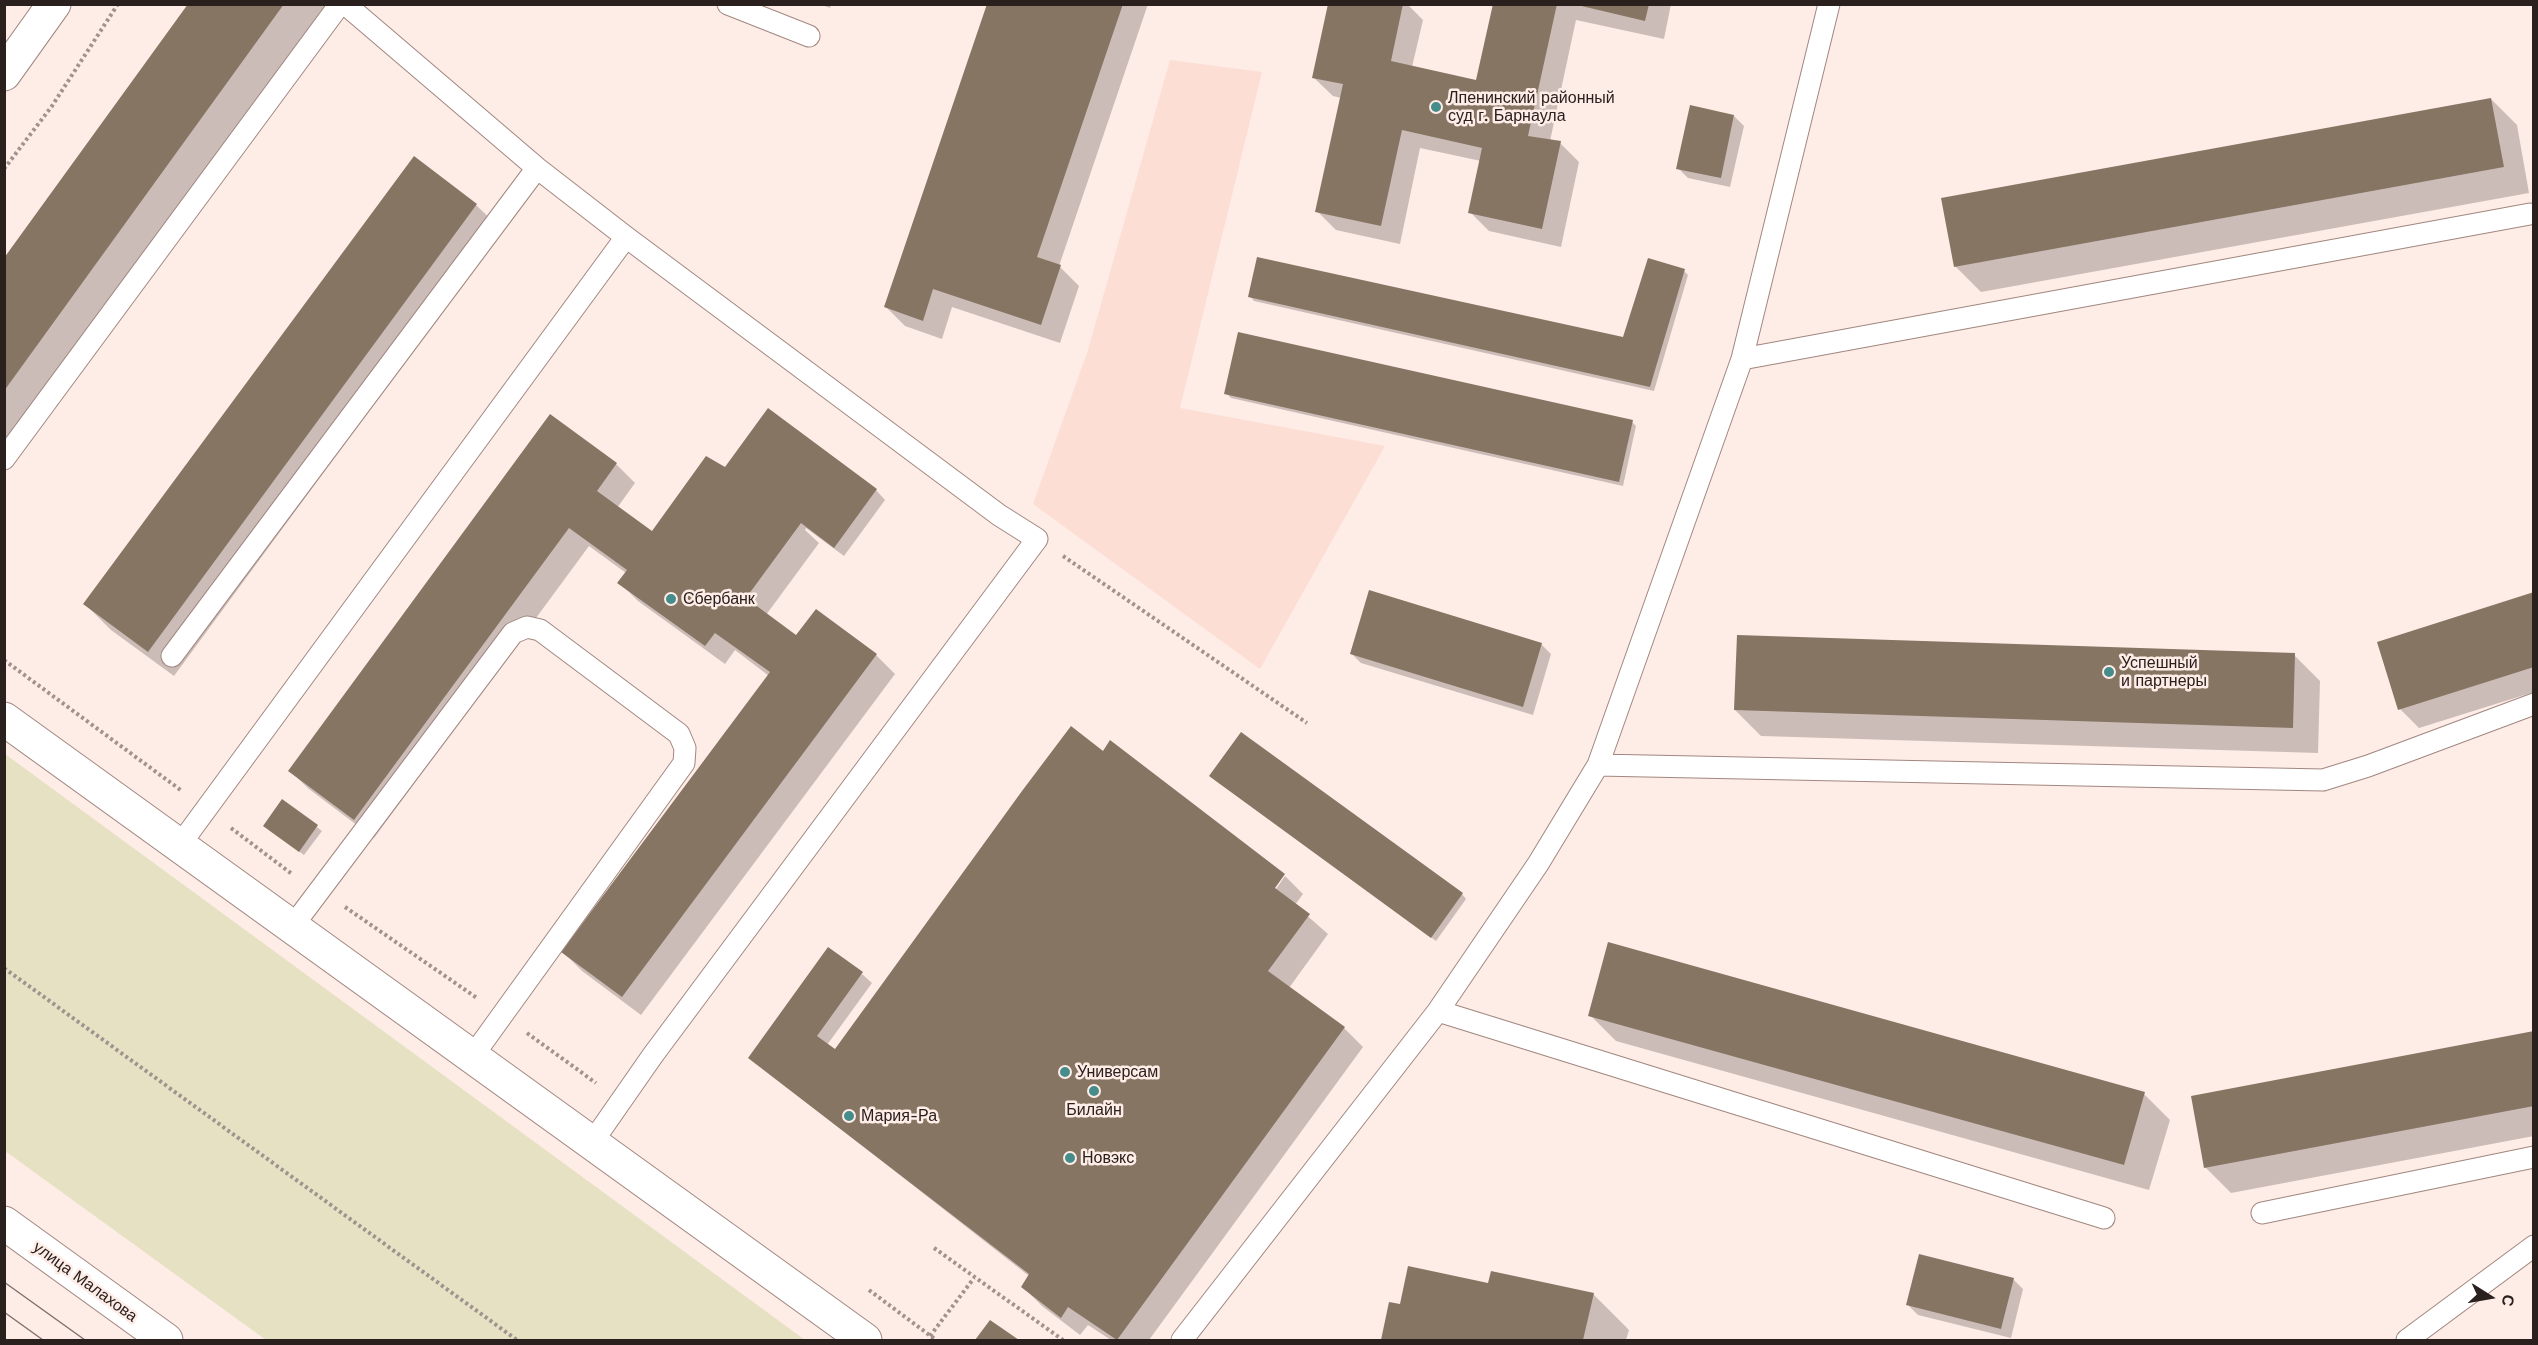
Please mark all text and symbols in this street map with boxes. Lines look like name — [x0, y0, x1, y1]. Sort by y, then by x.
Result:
place label: Лпенинский районный суд г. Барнаула — [1448, 88, 1615, 126]
marker: Лпенинский районный суд г. Барнаула — [1429, 100, 1443, 114]
place label: Сбербанк — [683, 589, 755, 609]
marker: Сбербанк — [664, 592, 678, 606]
place label: Успешный и партнеры — [2121, 653, 2207, 691]
marker: Успешный и партнеры — [2102, 665, 2116, 679]
place label: Универсам — [1077, 1062, 1158, 1082]
marker: Универсам — [1058, 1065, 1072, 1079]
marker: Билайн — [1087, 1084, 1101, 1098]
place label: Билайн — [1066, 1100, 1122, 1120]
place label: Мария-Ра — [861, 1106, 937, 1126]
marker: Мария-Ра — [842, 1109, 856, 1123]
place label: Новэкс — [1082, 1148, 1134, 1168]
marker: Новэкс — [1063, 1151, 1077, 1165]
street label: улица Малахова — [29, 1238, 141, 1326]
north arrow — [2460, 1267, 2520, 1327]
text: С — [2498, 1293, 2519, 1308]

